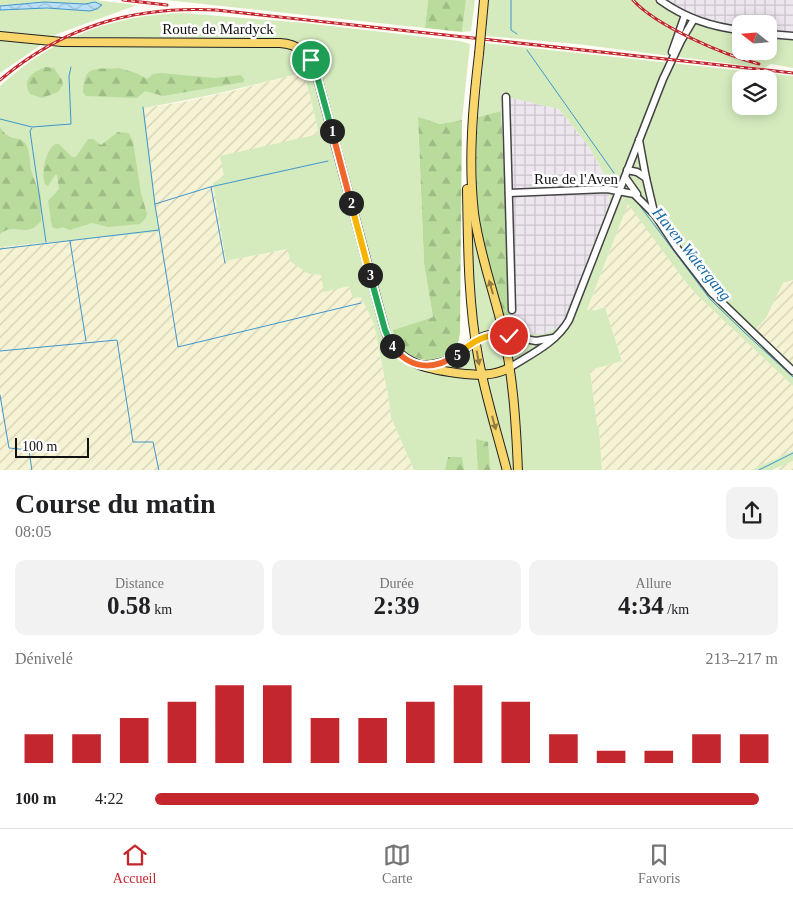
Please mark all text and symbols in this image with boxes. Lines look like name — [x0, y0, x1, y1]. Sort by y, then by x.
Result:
north arrow — [732, 15, 778, 60]
map controls — [732, 15, 777, 115]
street label: Route de Mardyck — [162, 21, 274, 37]
pin — [290, 39, 332, 81]
icon: arrive — [297, 46, 325, 74]
button: layers — [732, 70, 777, 115]
pin: 1 — [320, 118, 344, 144]
text: 1 — [329, 124, 336, 139]
street label: Rue de l'Aven — [534, 171, 619, 187]
pin: 2 — [338, 190, 364, 216]
text: 2 — [348, 196, 355, 211]
water label: Haven Watergang — [648, 203, 735, 305]
pin: 3 — [358, 262, 382, 288]
text: 3 — [367, 268, 374, 283]
one-way arrow — [486, 280, 494, 295]
pin — [488, 315, 530, 357]
icon: check — [495, 322, 523, 350]
pin: 4 — [380, 334, 404, 358]
text: 4 — [389, 339, 396, 354]
pin: 5 — [444, 342, 470, 368]
text: 5 — [454, 348, 461, 363]
one-way arrow — [475, 351, 483, 367]
one-way arrow — [491, 415, 499, 430]
scale bar — [15, 436, 89, 459]
text: 100 m — [22, 439, 57, 454]
button: share — [726, 487, 778, 539]
text: Course du matin — [15, 488, 216, 519]
text: 08:05 — [15, 523, 51, 540]
text: Distance — [115, 576, 164, 591]
text: Durée — [379, 576, 414, 591]
text: Allure — [636, 576, 671, 591]
text: 0.58 — [107, 592, 151, 619]
text: 2:39 — [374, 592, 419, 619]
text: 4:34 — [618, 592, 664, 619]
text: km — [151, 602, 172, 617]
text: /km — [664, 602, 689, 617]
text: Dénivelé — [15, 650, 73, 667]
text: 213–217 m — [706, 650, 778, 667]
text: 100 m — [15, 790, 56, 807]
text: 4:22 — [95, 790, 123, 807]
tab: Accueil — [113, 841, 156, 887]
tab: Carte — [382, 841, 412, 887]
tab: Favoris — [638, 841, 680, 887]

